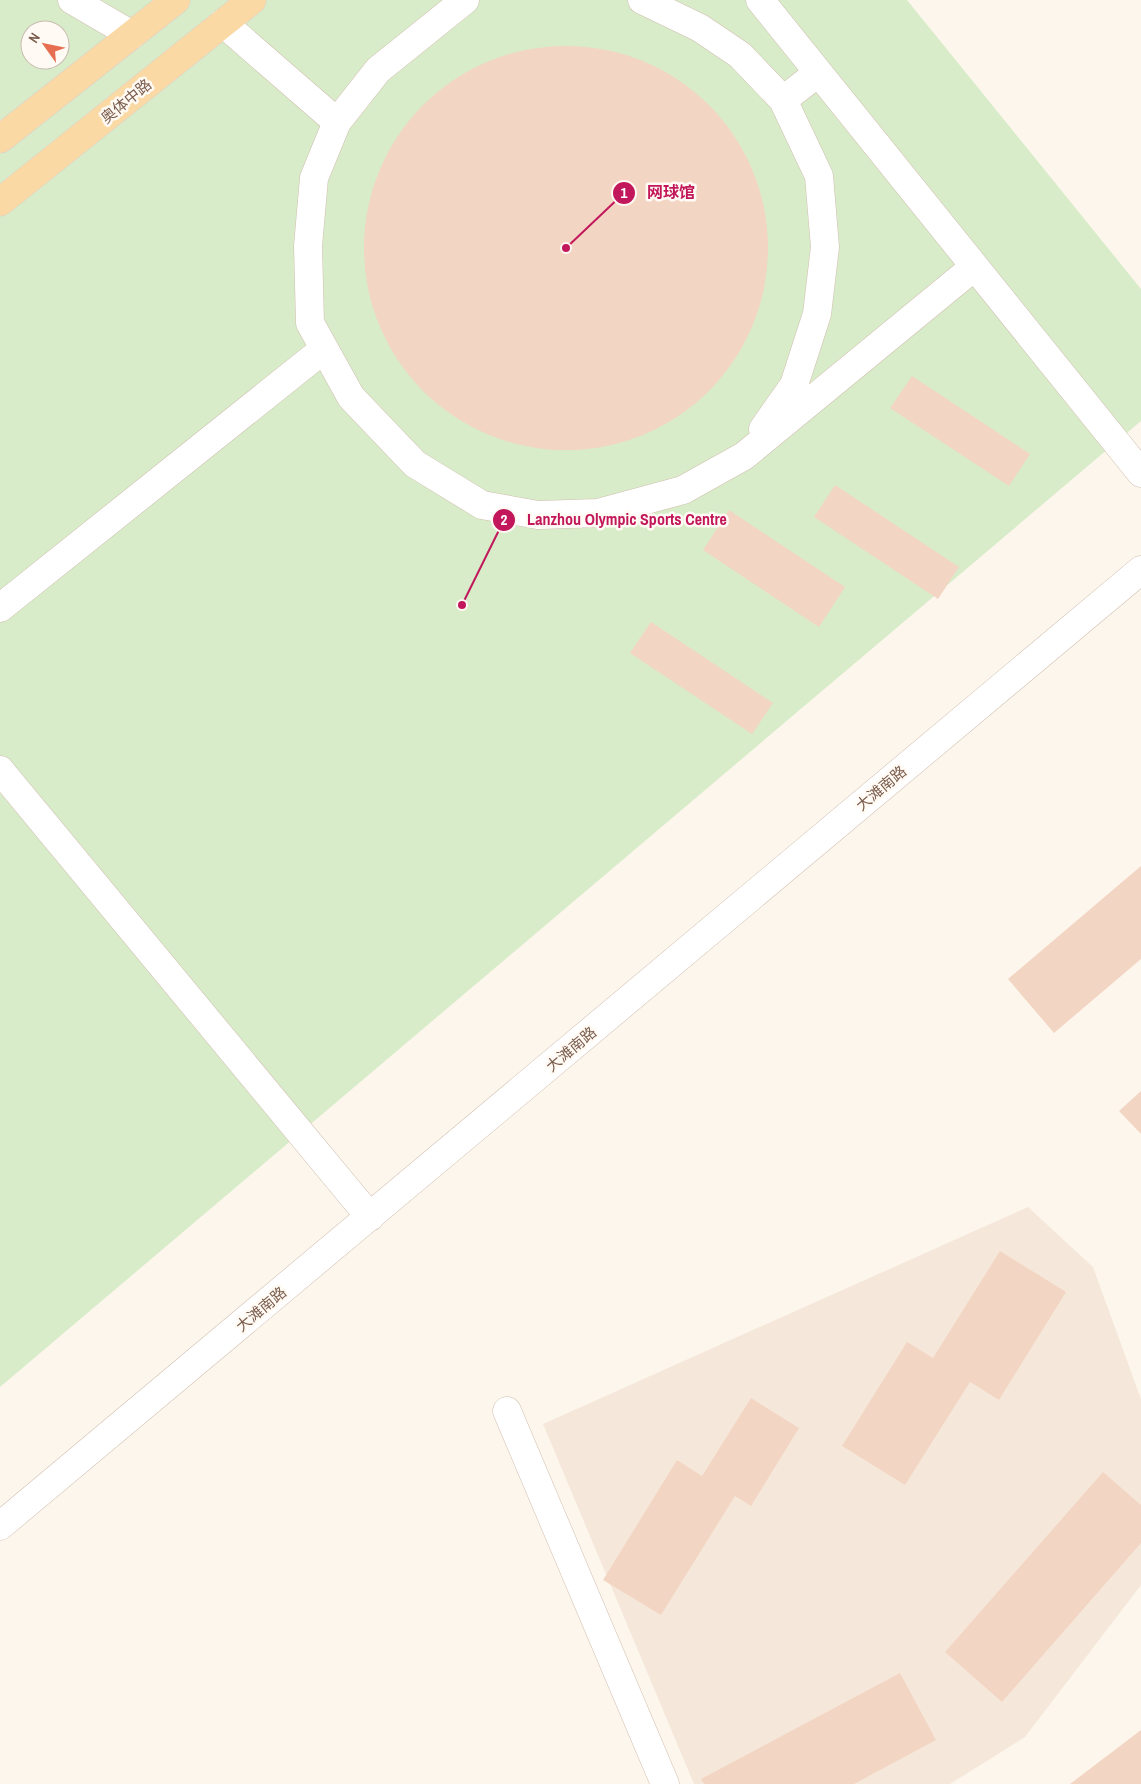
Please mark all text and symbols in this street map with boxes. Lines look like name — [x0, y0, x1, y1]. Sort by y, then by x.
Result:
north arrow — [20, 20, 70, 70]
text: N — [24, 30, 44, 46]
street label: 奥体中路 — [96, 74, 156, 128]
callout: 网球馆 — [612, 177, 705, 208]
text: 网球馆 — [647, 181, 695, 203]
text: 1 — [621, 182, 628, 203]
callout: Lanzhou Olympic Sports Centre — [492, 504, 737, 535]
text: Lanzhou Olympic Sports Centre — [527, 508, 727, 530]
text: 2 — [501, 509, 508, 530]
street label: 大滩南路 — [851, 761, 911, 815]
street label: 大滩南路 — [541, 1022, 601, 1076]
street label: 大滩南路 — [231, 1282, 291, 1336]

